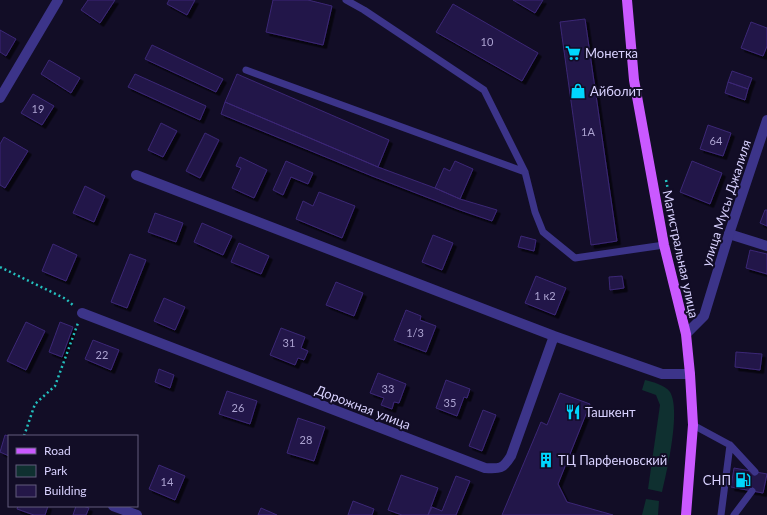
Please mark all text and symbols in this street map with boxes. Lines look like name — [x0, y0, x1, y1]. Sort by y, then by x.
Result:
house number: 10 — [481, 35, 494, 48]
supermarket icon: Монетка — [564, 44, 582, 62]
place label: Монетка — [585, 45, 638, 61]
shop icon: Айболит — [569, 82, 587, 100]
place label: Айболит — [590, 83, 643, 99]
house number: 19 — [32, 102, 44, 115]
house number: 1А — [581, 125, 595, 138]
house number: 64 — [710, 134, 723, 147]
street label: улица Мусы Джалиля — [698, 138, 754, 268]
street label: Магистральная улица — [660, 188, 702, 320]
house number: 1 к2 — [534, 289, 556, 302]
house number: 1/3 — [406, 326, 424, 339]
house number: 31 — [283, 336, 295, 349]
house number: 22 — [96, 348, 108, 361]
street label: Дорожная улица — [313, 381, 413, 433]
house number: 33 — [382, 382, 394, 395]
house number: 35 — [444, 396, 456, 409]
house number: 26 — [232, 401, 244, 414]
restaurant icon: Ташкент — [564, 403, 582, 421]
place label: Ташкент — [585, 404, 636, 420]
house number: 28 — [300, 433, 312, 446]
legend — [8, 435, 138, 507]
text: Road — [44, 443, 71, 458]
building icon: ТЦ Парфеновский — [537, 451, 555, 469]
place label: ТЦ Парфеновский — [558, 452, 667, 468]
text: Park — [44, 463, 68, 478]
fuel station icon: СНП — [734, 471, 752, 489]
place label: СНП — [703, 472, 731, 488]
house number: 14 — [161, 475, 174, 488]
text: Building — [44, 483, 87, 498]

